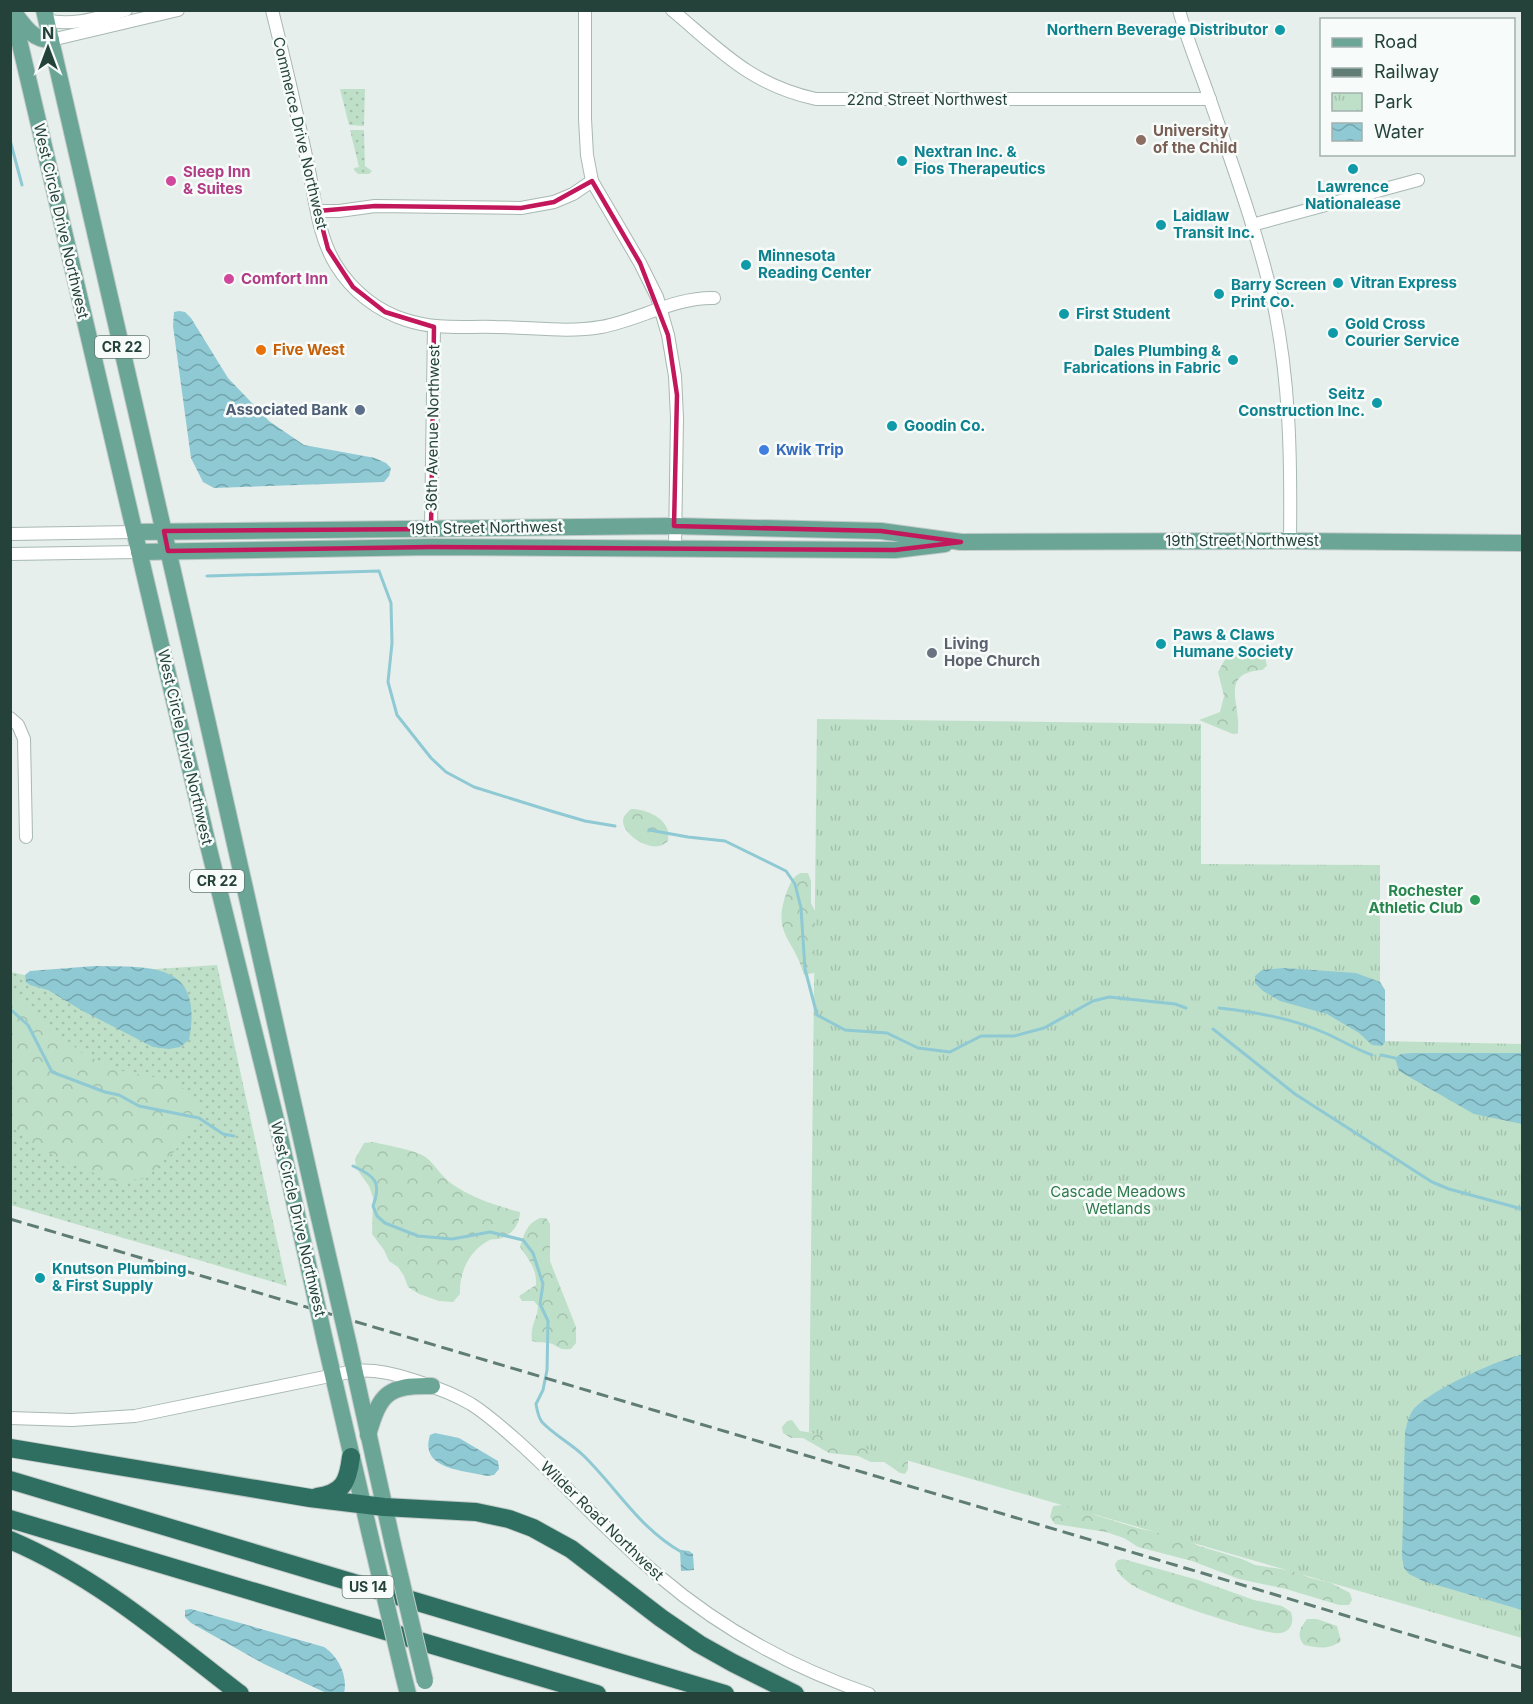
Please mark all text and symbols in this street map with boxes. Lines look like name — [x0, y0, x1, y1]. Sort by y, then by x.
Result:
north arrow — [18, 18, 78, 78]
legend — [1320, 18, 1515, 156]
place label: Northern Beverage Distributor — [1047, 20, 1268, 39]
text: N — [42, 23, 54, 43]
marker: Northern Beverage Distributor — [1273, 23, 1287, 37]
text: Road — [1374, 31, 1417, 52]
street label: Commerce Drive Northwest — [269, 35, 332, 231]
text: Railway — [1374, 61, 1439, 82]
street label: 22nd Street Northwest — [847, 90, 1007, 109]
text: Park — [1374, 91, 1413, 112]
street label: West Circle Drive Northwest — [30, 121, 93, 321]
place label: University of the Child — [1153, 121, 1237, 157]
text: Water — [1374, 121, 1424, 142]
marker: University of the Child — [1134, 133, 1148, 147]
place label: Nextran Inc. & Fios Therapeutics — [914, 142, 1045, 178]
marker: Nextran Inc. & Fios Therapeutics — [895, 154, 909, 168]
place label: Sleep Inn & Suites — [183, 162, 251, 198]
marker: Lawrence Nationalease — [1346, 162, 1360, 176]
marker: Sleep Inn & Suites — [164, 174, 178, 188]
place label: Lawrence Nationalease — [1305, 177, 1401, 213]
place label: Laidlaw Transit Inc. — [1173, 206, 1255, 242]
marker: Laidlaw Transit Inc. — [1154, 218, 1168, 232]
place label: Minnesota Reading Center — [758, 246, 871, 282]
marker: Minnesota Reading Center — [739, 258, 753, 272]
place label: Comfort Inn — [241, 269, 328, 288]
marker: Comfort Inn — [222, 272, 236, 286]
place label: Vitran Express — [1350, 273, 1457, 292]
place label: Barry Screen Print Co. — [1231, 275, 1326, 311]
marker: Vitran Express — [1331, 276, 1345, 290]
marker: Barry Screen Print Co. — [1212, 287, 1226, 301]
place label: First Student — [1076, 304, 1171, 323]
marker: First Student — [1057, 307, 1071, 321]
place label: Gold Cross Courier Service — [1345, 314, 1459, 350]
marker: Gold Cross Courier Service — [1326, 326, 1340, 340]
road number: CR 22 — [95, 336, 149, 358]
place label: Five West — [273, 340, 345, 359]
place label: Dales Plumbing & Fabrications in Fabric — [1063, 341, 1221, 377]
marker: Five West — [254, 343, 268, 357]
street label: 36th Avenue Northwest — [422, 344, 443, 512]
marker: Dales Plumbing & Fabrications in Fabric — [1226, 353, 1240, 367]
place label: Seitz Construction Inc. — [1238, 384, 1365, 420]
marker: Seitz Construction Inc. — [1370, 396, 1384, 410]
place label: Associated Bank — [225, 400, 348, 419]
marker: Associated Bank — [353, 403, 367, 417]
place label: Goodin Co. — [904, 416, 985, 435]
marker: Goodin Co. — [885, 419, 899, 433]
place label: Kwik Trip — [776, 440, 844, 459]
marker: Kwik Trip — [757, 443, 771, 457]
street label: 19th Street Northwest — [409, 517, 563, 538]
street label: 19th Street Northwest — [1165, 531, 1319, 550]
place label: Paws & Claws Humane Society — [1173, 625, 1293, 661]
place label: Living Hope Church — [944, 634, 1040, 670]
marker: Paws & Claws Humane Society — [1154, 637, 1168, 651]
marker: Living Hope Church — [925, 646, 939, 660]
street label: West Circle Drive Northwest — [154, 647, 217, 847]
road number: CR 22 — [190, 870, 244, 892]
place label: Rochester Athletic Club — [1368, 881, 1463, 917]
marker: Rochester Athletic Club — [1468, 893, 1482, 907]
street label: West Circle Drive Northwest — [267, 1119, 330, 1319]
park label: Cascade Meadows Wetlands — [1050, 1182, 1186, 1218]
place label: Knutson Plumbing & First Supply — [52, 1259, 187, 1295]
marker: Knutson Plumbing & First Supply — [33, 1271, 47, 1285]
street label: Wilder Road Northwest — [537, 1457, 668, 1584]
road number: US 14 — [342, 1576, 394, 1598]

